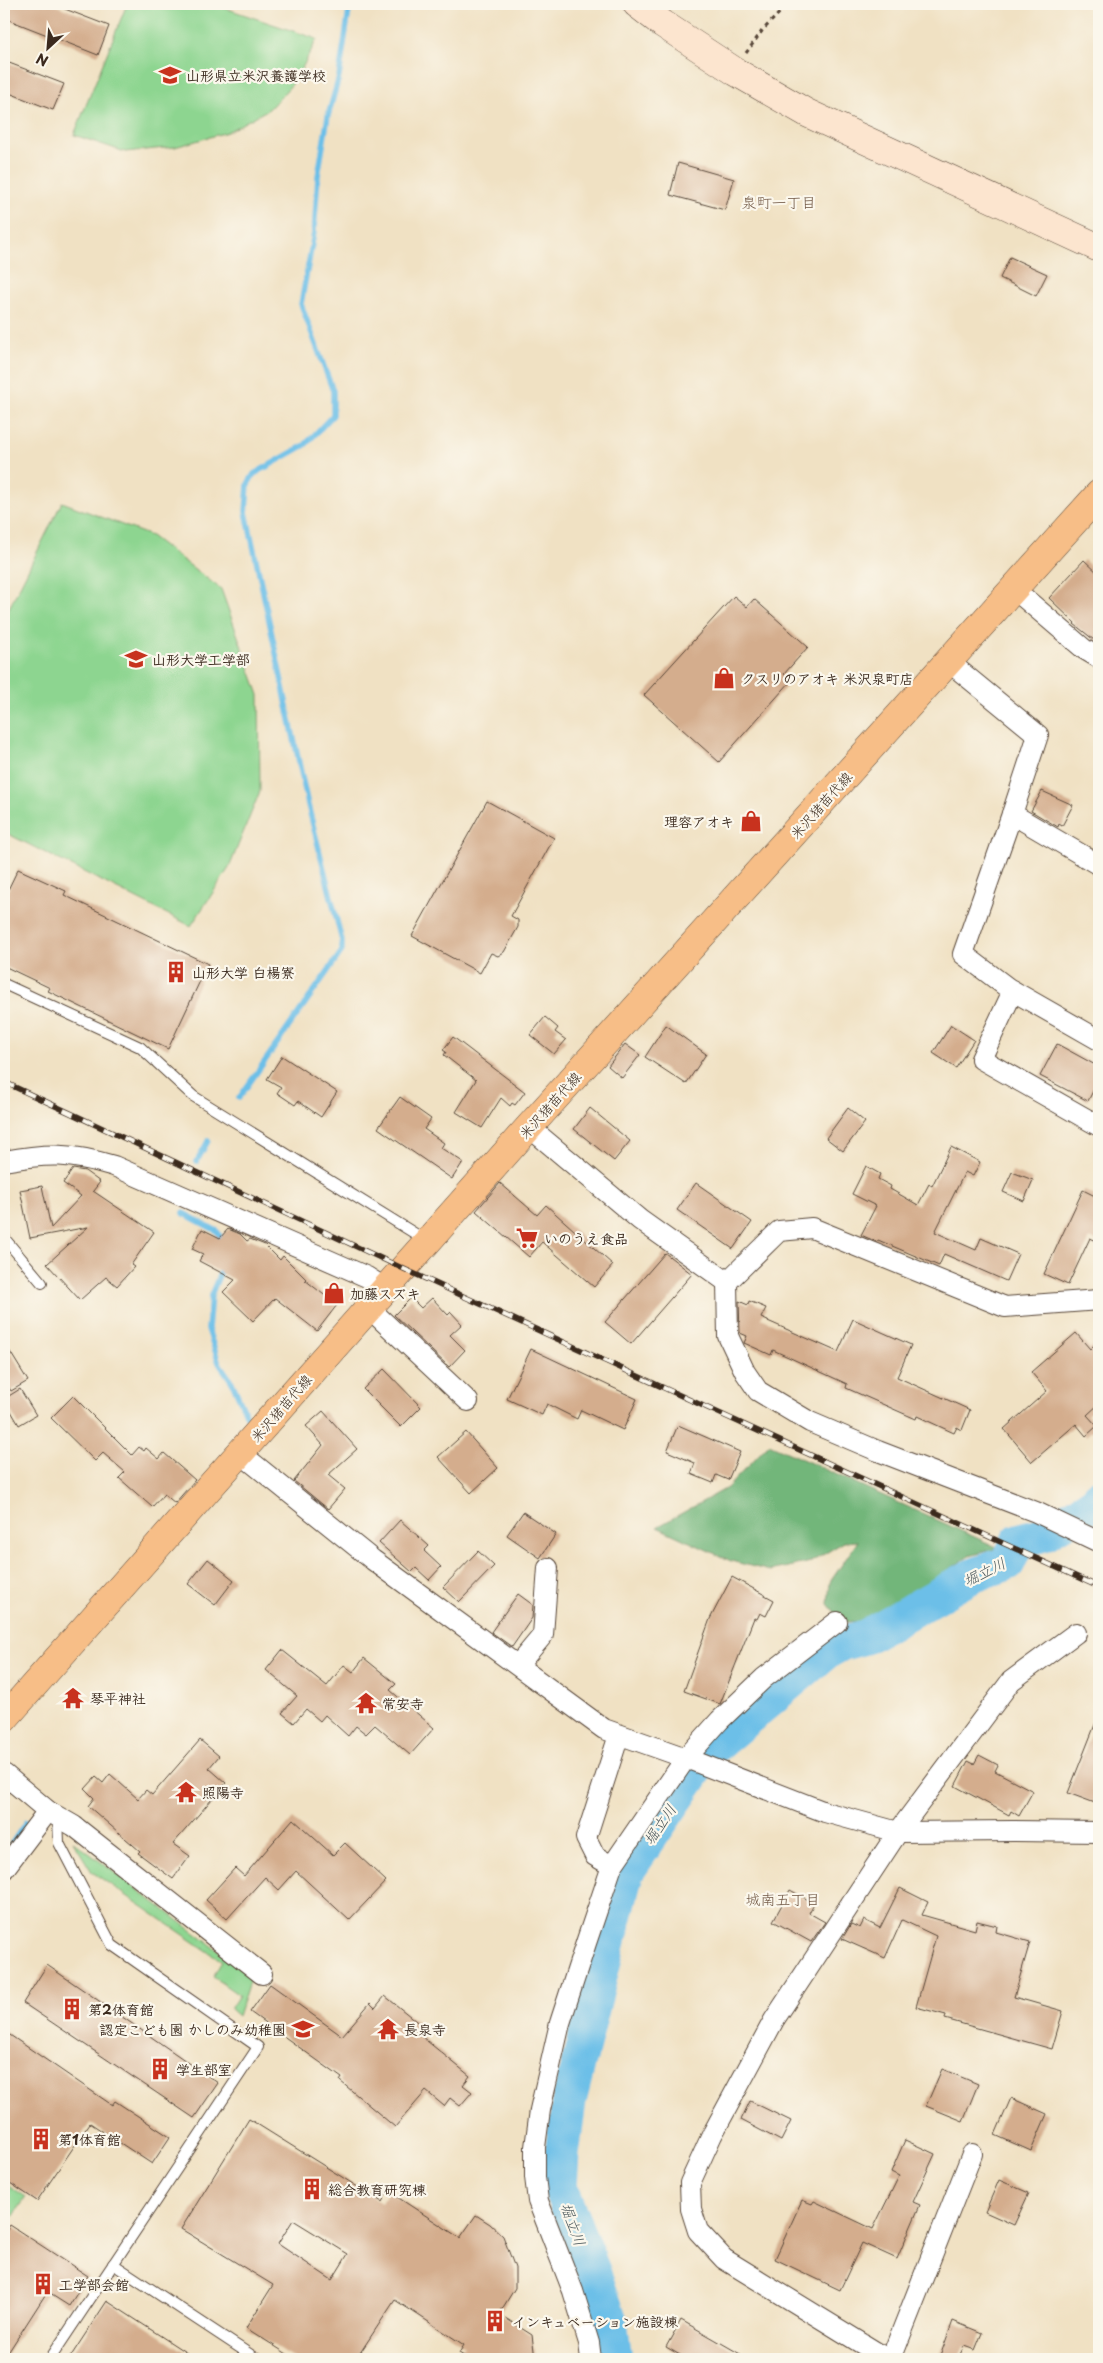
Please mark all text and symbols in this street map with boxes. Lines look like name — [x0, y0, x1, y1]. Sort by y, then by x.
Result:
north arrow — [22, 22, 72, 72]
text: N — [32, 48, 52, 72]
school or university icon: 山形県立米沢養護学校 — [157, 62, 183, 88]
place label: 山形県立米沢養護学校 — [186, 65, 326, 86]
district label: 泉町一丁目 — [741, 190, 817, 213]
school or university icon: 山形大学工学部 — [123, 646, 149, 672]
place label: 山形大学工学部 — [152, 649, 250, 670]
shop icon: クスリのアオキ 米沢泉町店 — [711, 665, 737, 691]
place label: クスリのアオキ 米沢泉町店 — [741, 668, 914, 689]
street label: 米沢猪苗代線 — [785, 767, 857, 843]
shop icon: 理容アオキ — [738, 808, 764, 834]
place label: 理容アオキ — [664, 811, 734, 832]
building icon: 山形大学 白楊寮 — [163, 959, 189, 985]
place label: 山形大学 白楊寮 — [192, 962, 295, 983]
street label: 米沢猪苗代線 — [514, 1067, 586, 1143]
supermarket icon: いのうえ食品 — [514, 1225, 540, 1251]
place label: いのうえ食品 — [544, 1228, 628, 1249]
shop icon: 加藤スズキ — [321, 1280, 347, 1306]
place label: 加藤スズキ — [350, 1283, 421, 1304]
street label: 米沢猪苗代線 — [246, 1369, 316, 1447]
water label: 堀立川 — [959, 1551, 1009, 1591]
temple icon: 琴平神社 — [60, 1685, 86, 1711]
place label: 琴平神社 — [90, 1688, 146, 1709]
temple icon: 常安寺 — [353, 1690, 379, 1716]
place label: 常安寺 — [382, 1693, 424, 1714]
temple icon: 照陽寺 — [173, 1779, 199, 1805]
place label: 照陽寺 — [202, 1782, 244, 1803]
water label: 堀立川 — [637, 1799, 681, 1849]
district label: 城南五丁目 — [745, 1887, 821, 1910]
building icon: 第2体育館 — [59, 1996, 85, 2022]
place label: 第2体育館 — [88, 1999, 154, 2020]
school or university icon: 認定こども園 かしのみ幼稚園 — [290, 2016, 316, 2042]
temple icon: 長泉寺 — [375, 2016, 401, 2042]
place label: 認定こども園 かしのみ幼稚園 — [100, 2019, 286, 2040]
place label: 長泉寺 — [404, 2019, 446, 2040]
building icon: 学生部室 — [147, 2056, 173, 2082]
place label: 学生部室 — [176, 2059, 232, 2080]
building icon: 第1体育館 — [28, 2126, 54, 2152]
place label: 第1体育館 — [58, 2129, 121, 2150]
building icon: 総合教育研究棟 — [299, 2176, 325, 2202]
place label: 総合教育研究棟 — [328, 2179, 427, 2200]
water label: 堀立川 — [555, 2199, 593, 2249]
building icon: 工学部会館 — [30, 2271, 56, 2297]
place label: 工学部会館 — [59, 2274, 129, 2295]
building icon: インキュベーション施設棟 — [482, 2308, 508, 2334]
place label: インキュベーション施設棟 — [512, 2311, 679, 2332]

